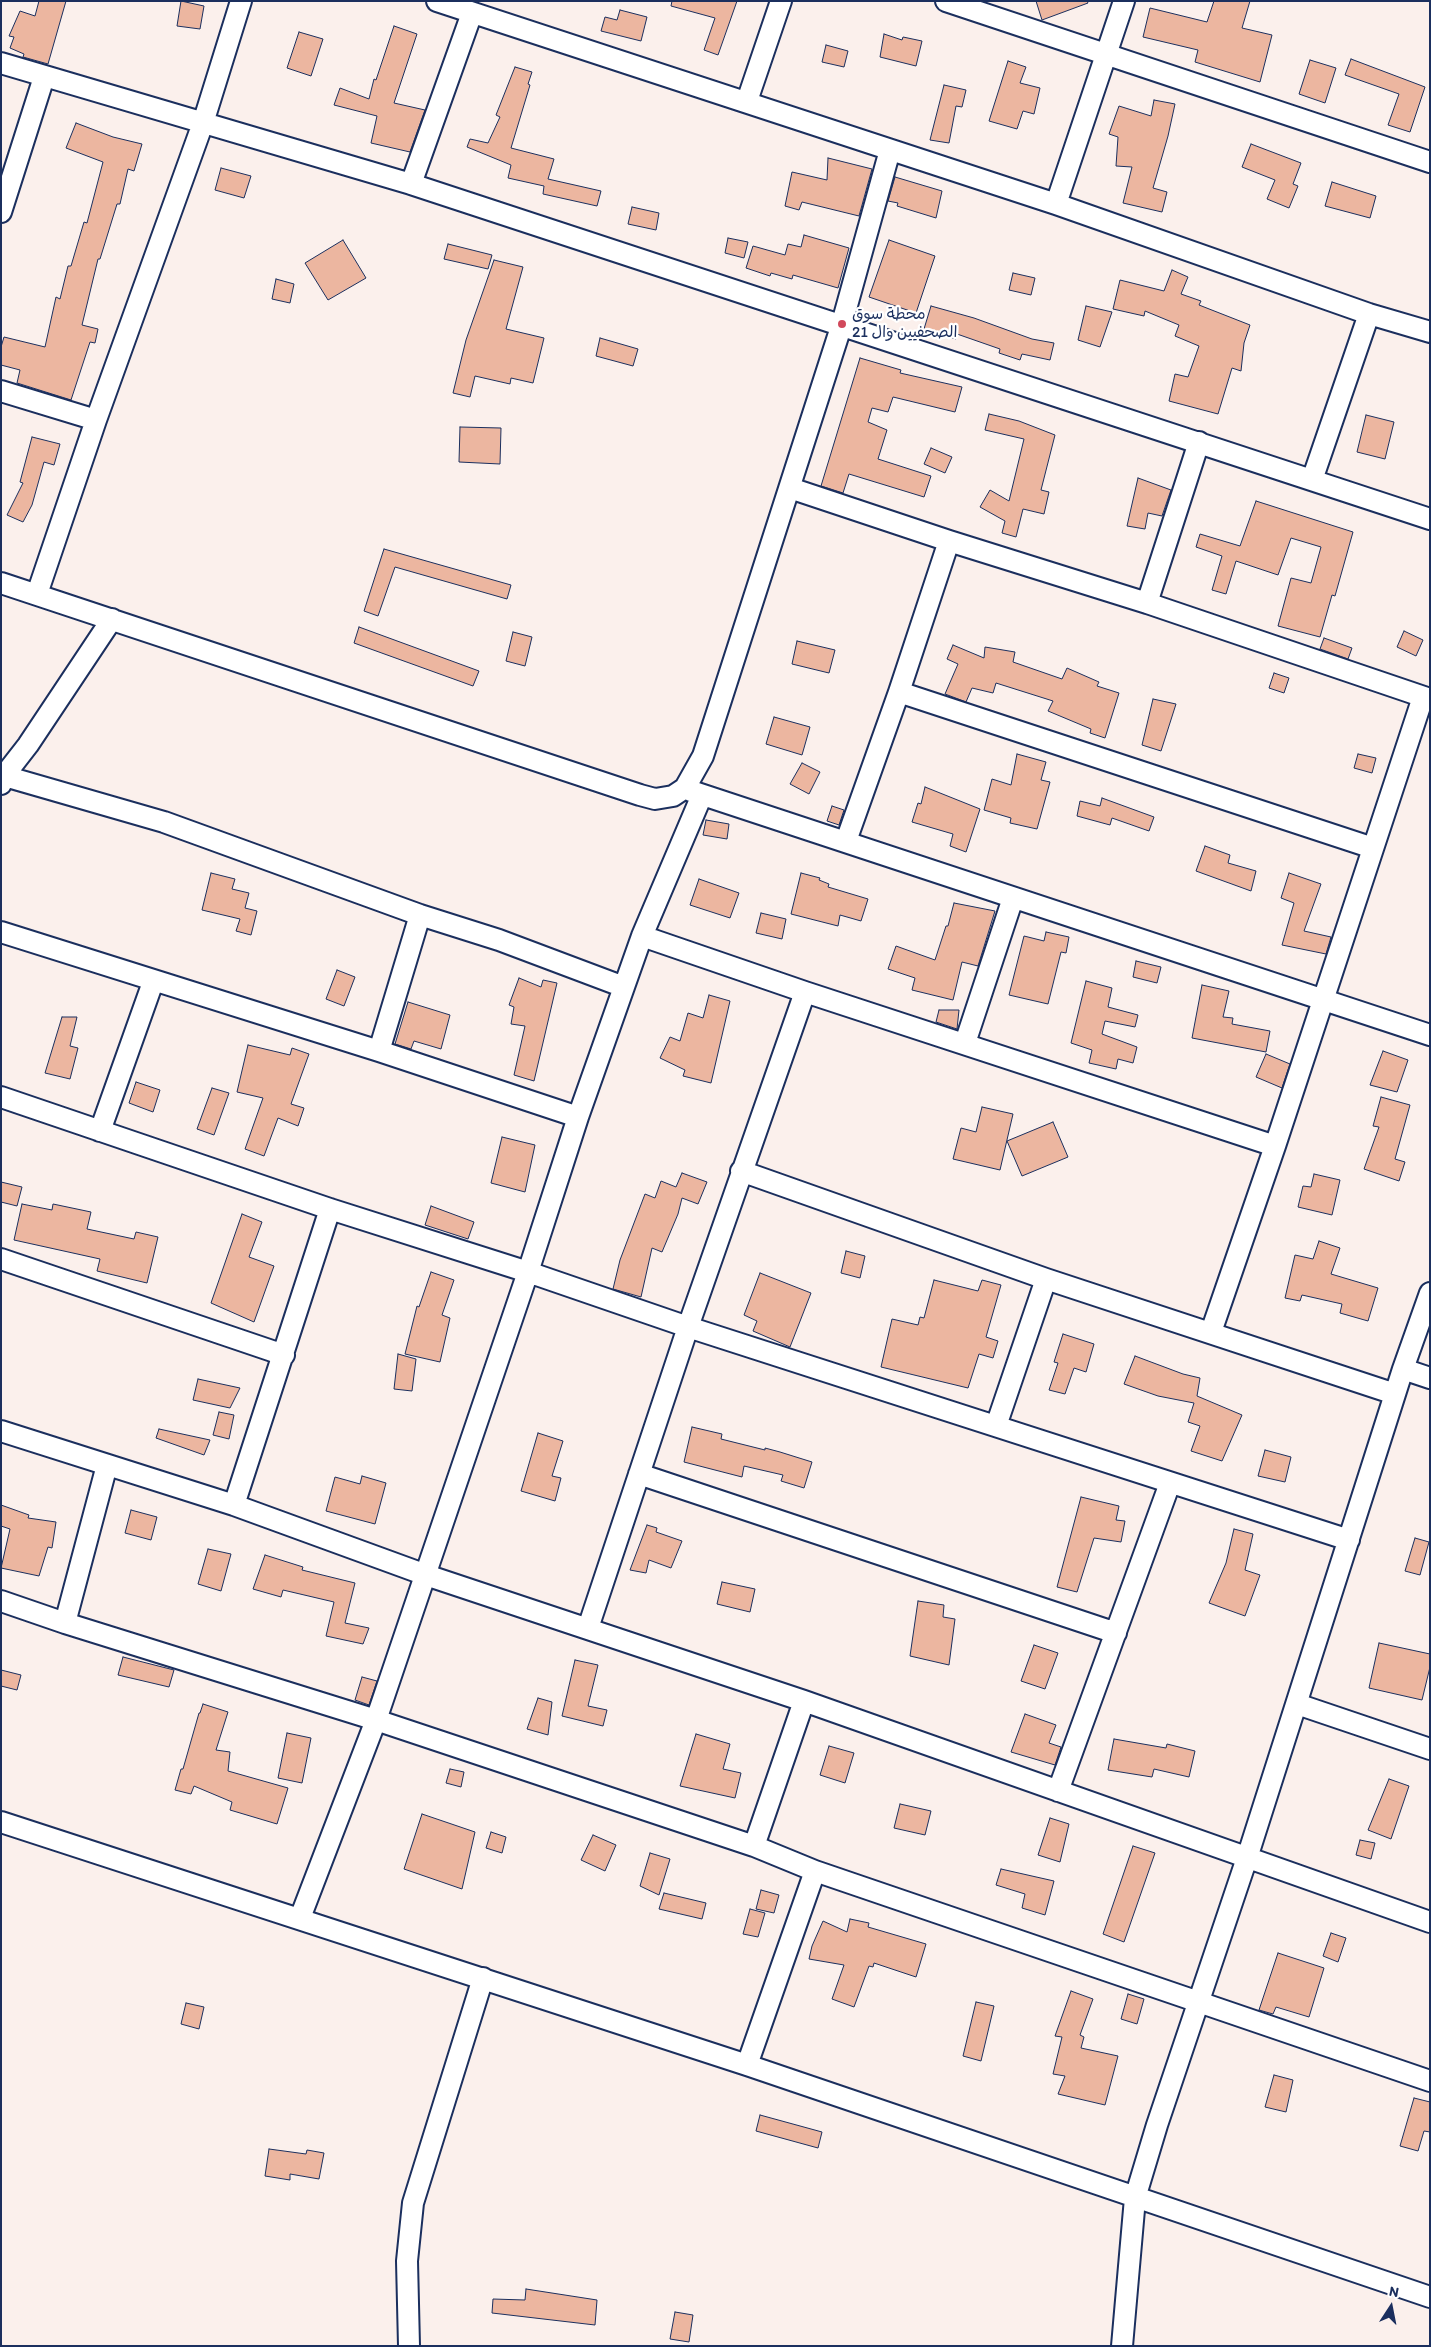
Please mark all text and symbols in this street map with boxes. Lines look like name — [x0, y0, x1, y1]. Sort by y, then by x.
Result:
place label: محطة سوق الصحفيين وال 21 — [852, 305, 957, 343]
marker: محطة سوق الصحفيين وال 21 — [836, 318, 848, 330]
north arrow — [1366, 2282, 1416, 2332]
text: N — [1388, 2283, 1400, 2301]

